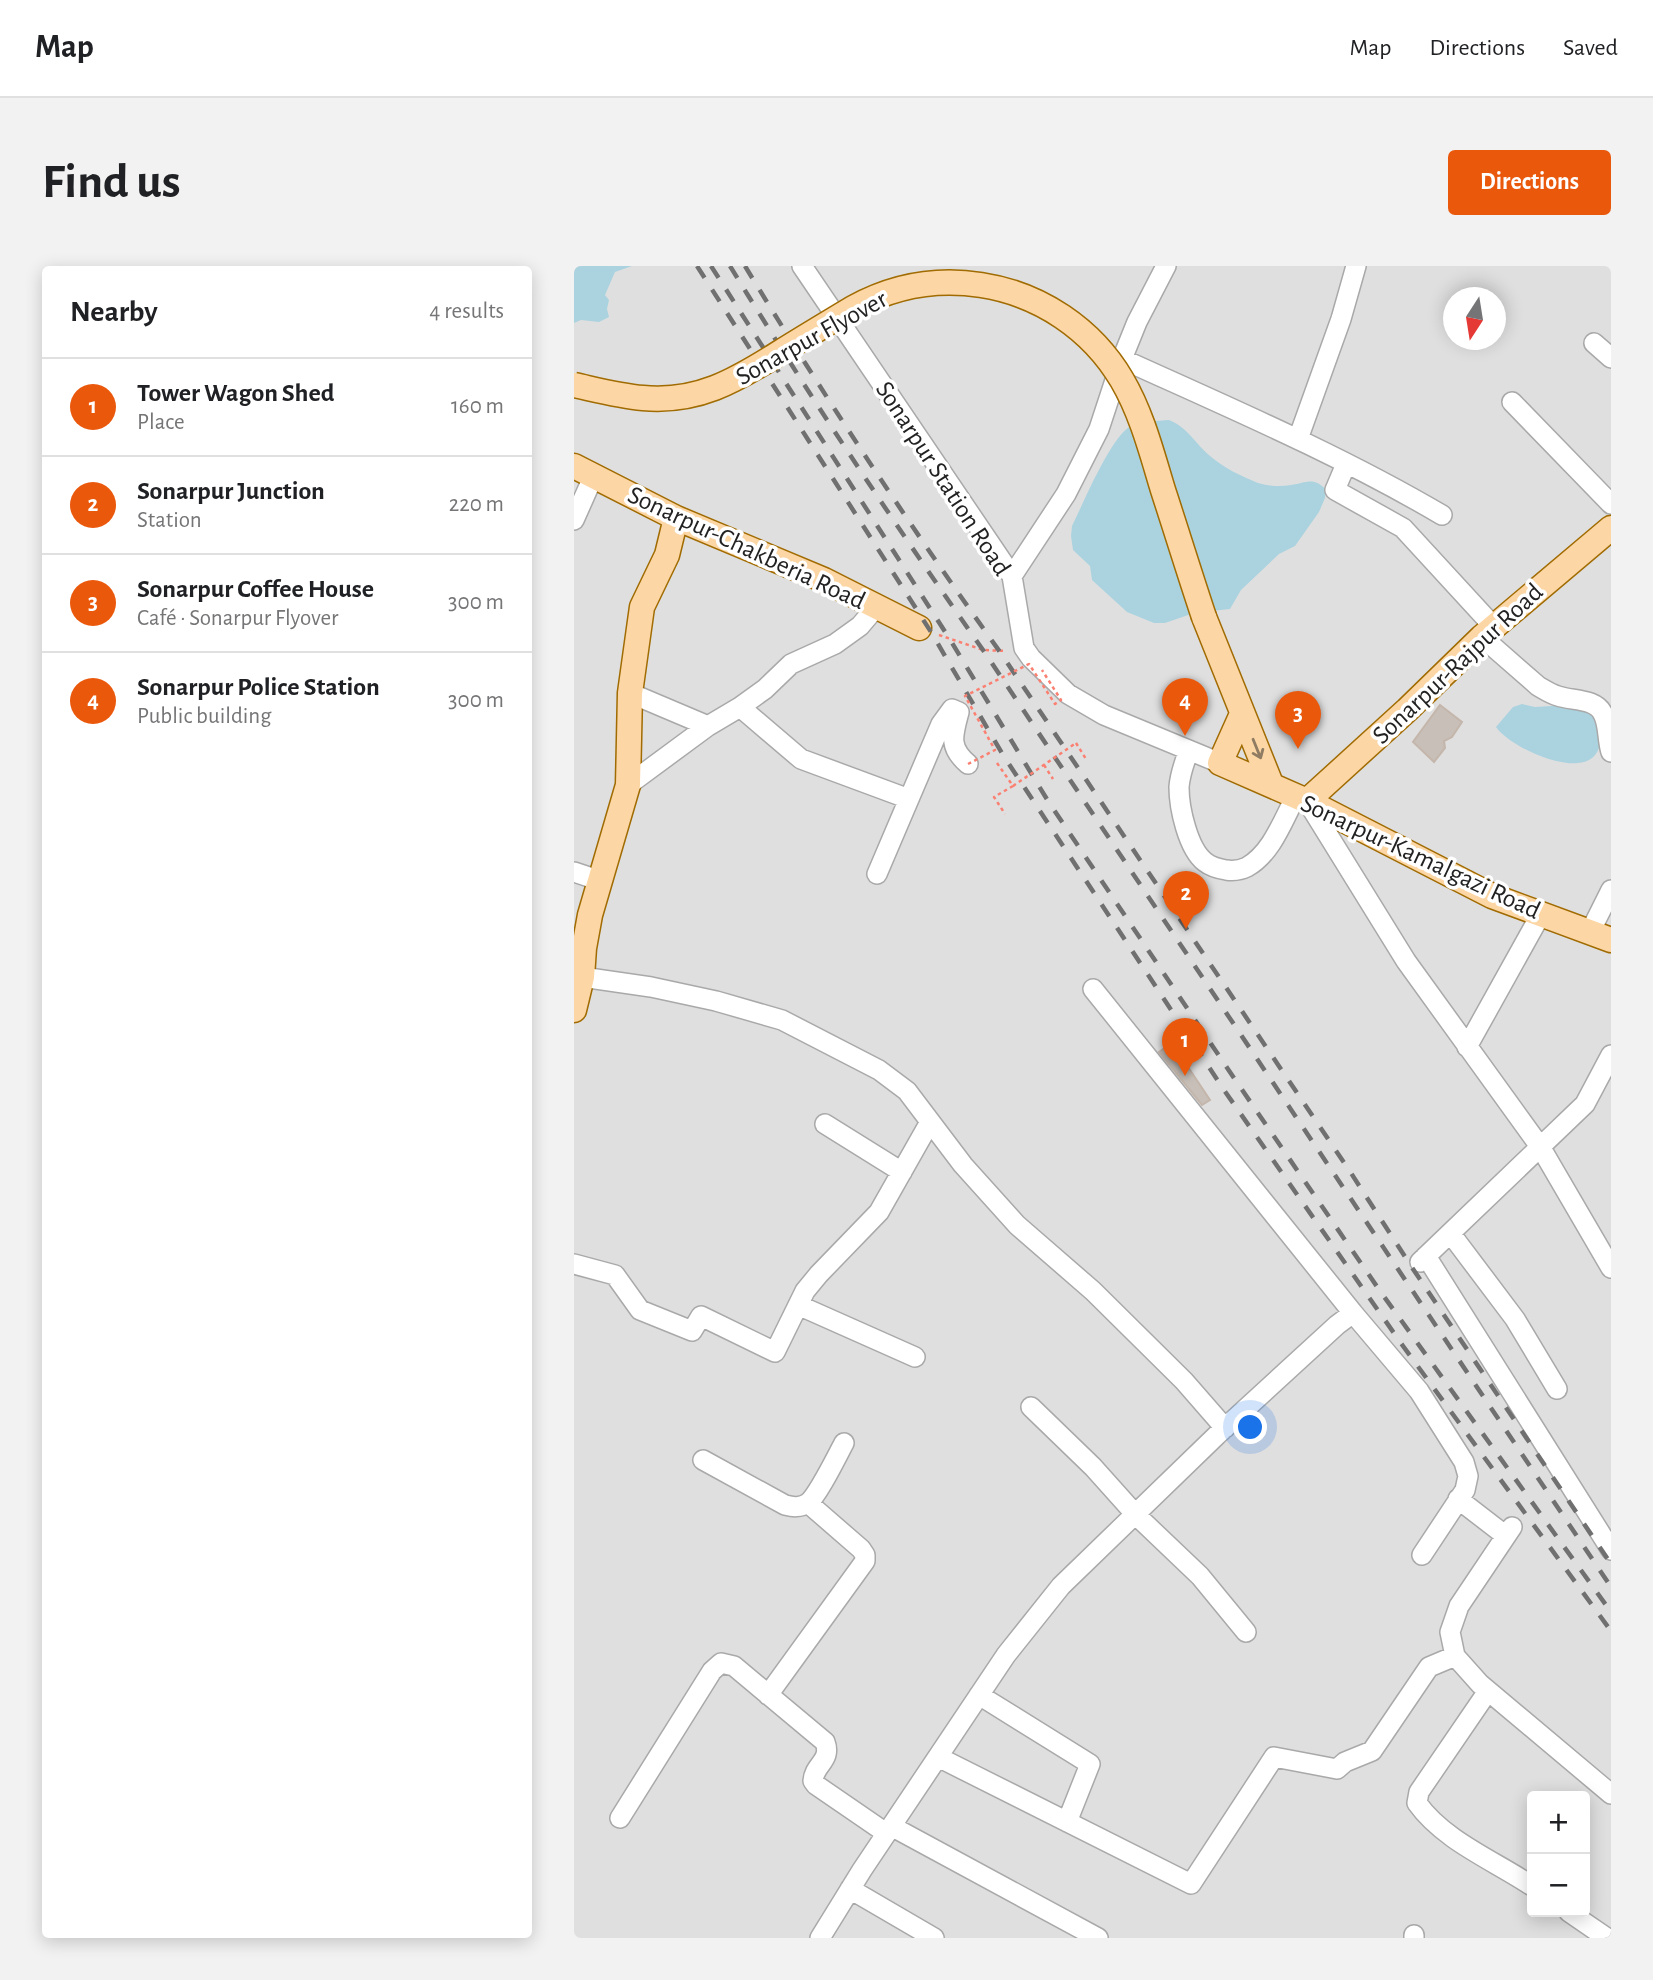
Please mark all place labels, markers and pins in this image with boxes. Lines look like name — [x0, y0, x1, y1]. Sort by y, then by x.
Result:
pin: 4 — [1162, 678, 1208, 736]
pin: 3 — [1275, 691, 1321, 749]
pin: 2 — [1163, 871, 1209, 929]
pin: 1 — [1162, 1018, 1208, 1076]

